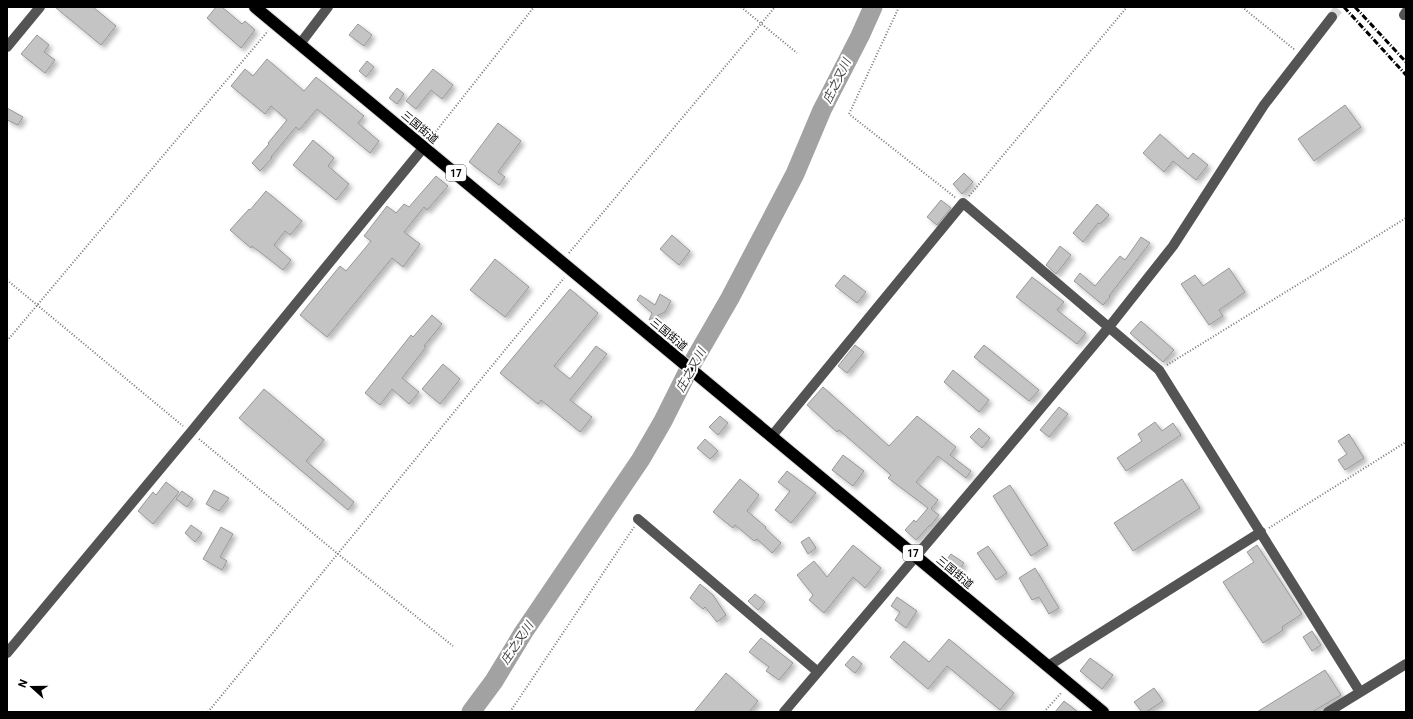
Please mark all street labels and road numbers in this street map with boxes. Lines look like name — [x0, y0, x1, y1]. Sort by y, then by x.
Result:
street label: 三国街道 — [399, 108, 441, 147]
road number: 17 — [446, 165, 466, 181]
street label: 三国街道 — [648, 315, 690, 354]
road number: 17 — [903, 545, 923, 561]
street label: 三国街道 — [934, 553, 976, 592]

